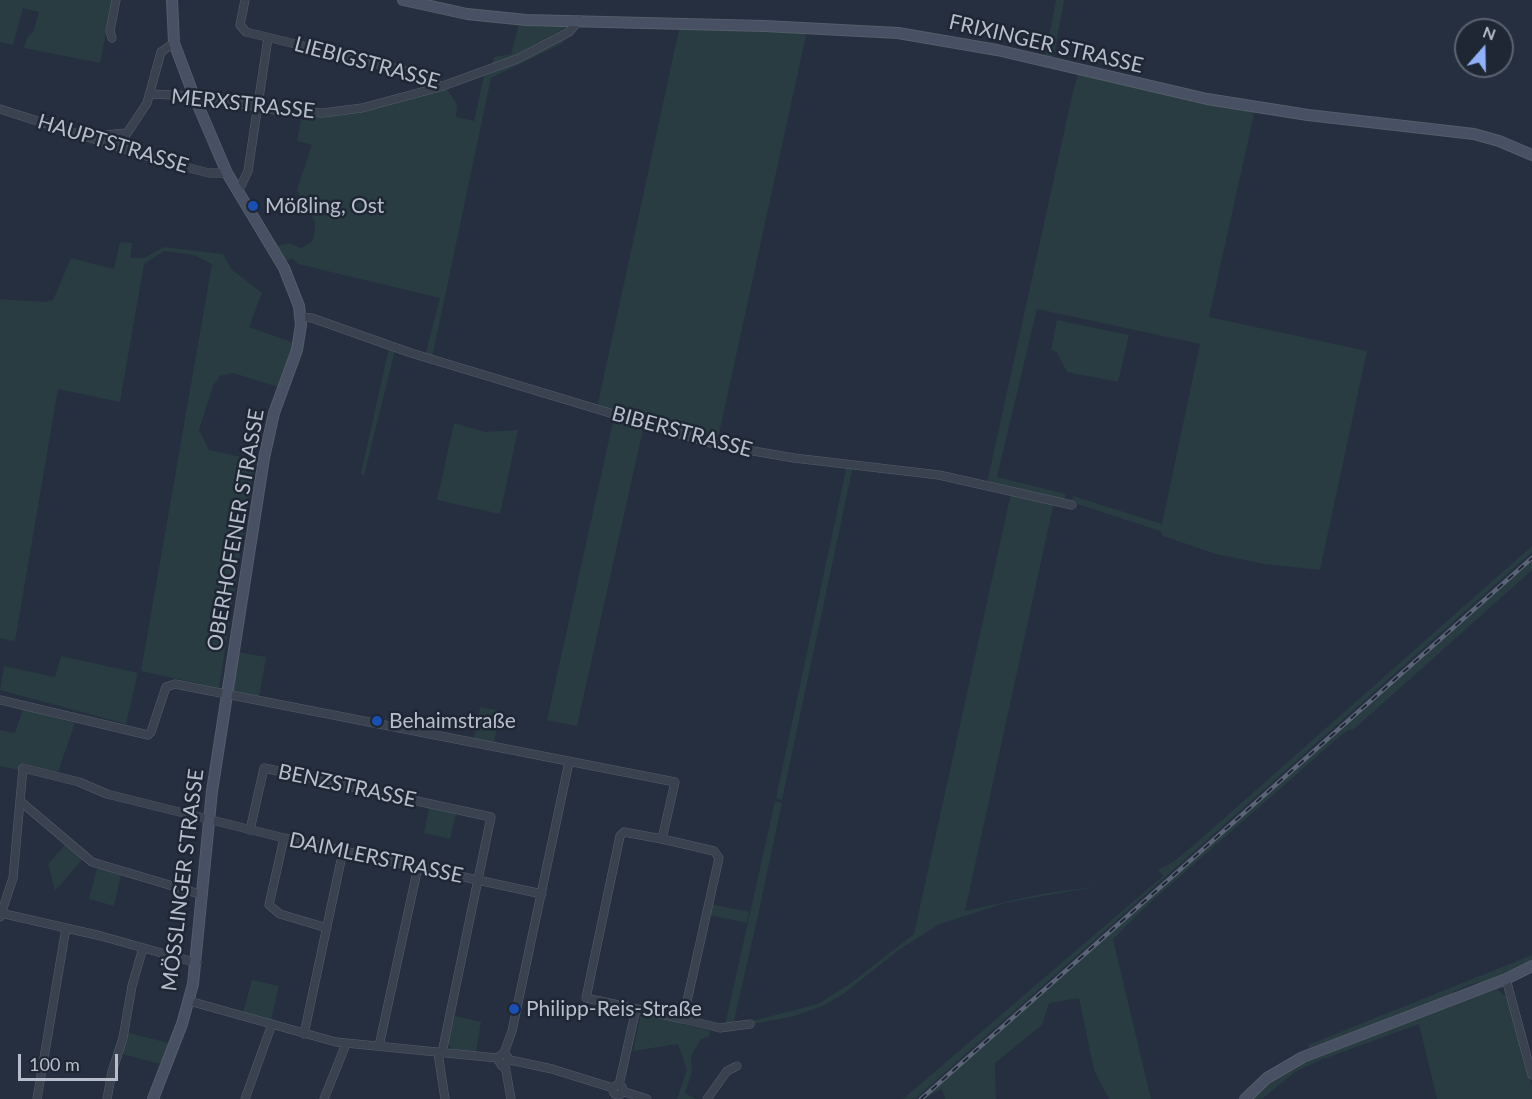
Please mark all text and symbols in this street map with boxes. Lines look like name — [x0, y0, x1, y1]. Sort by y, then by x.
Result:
street label: FRIXINGER STRASSE — [946, 9, 1146, 79]
north arrow — [1454, 18, 1514, 78]
text: N — [1481, 21, 1499, 44]
street label: LIEBIGSTRASSE — [291, 31, 443, 95]
street label: MERXSTRASSE — [170, 84, 316, 124]
street label: HAUPTSTRASSE — [35, 109, 191, 179]
place label: Mößling, Ost — [265, 193, 384, 219]
marker: Mößling, Ost — [246, 199, 260, 213]
street label: BIBERSTRASSE — [609, 401, 755, 463]
street label: OBERHOFENER STRASSE — [202, 407, 270, 653]
place label: Behaimstraße — [389, 708, 516, 734]
marker: Behaimstraße — [370, 714, 384, 728]
street label: BENZSTRASSE — [276, 759, 418, 813]
street label: MÖSSLINGER STRASSE — [157, 767, 209, 993]
street label: DAIMLERSTRASSE — [287, 827, 465, 889]
place label: Philipp-Reis-Straße — [526, 996, 702, 1022]
marker: Philipp-Reis-Straße — [507, 1002, 521, 1016]
scale bar — [21, 1042, 122, 1080]
text: 100 m — [29, 1053, 80, 1075]

